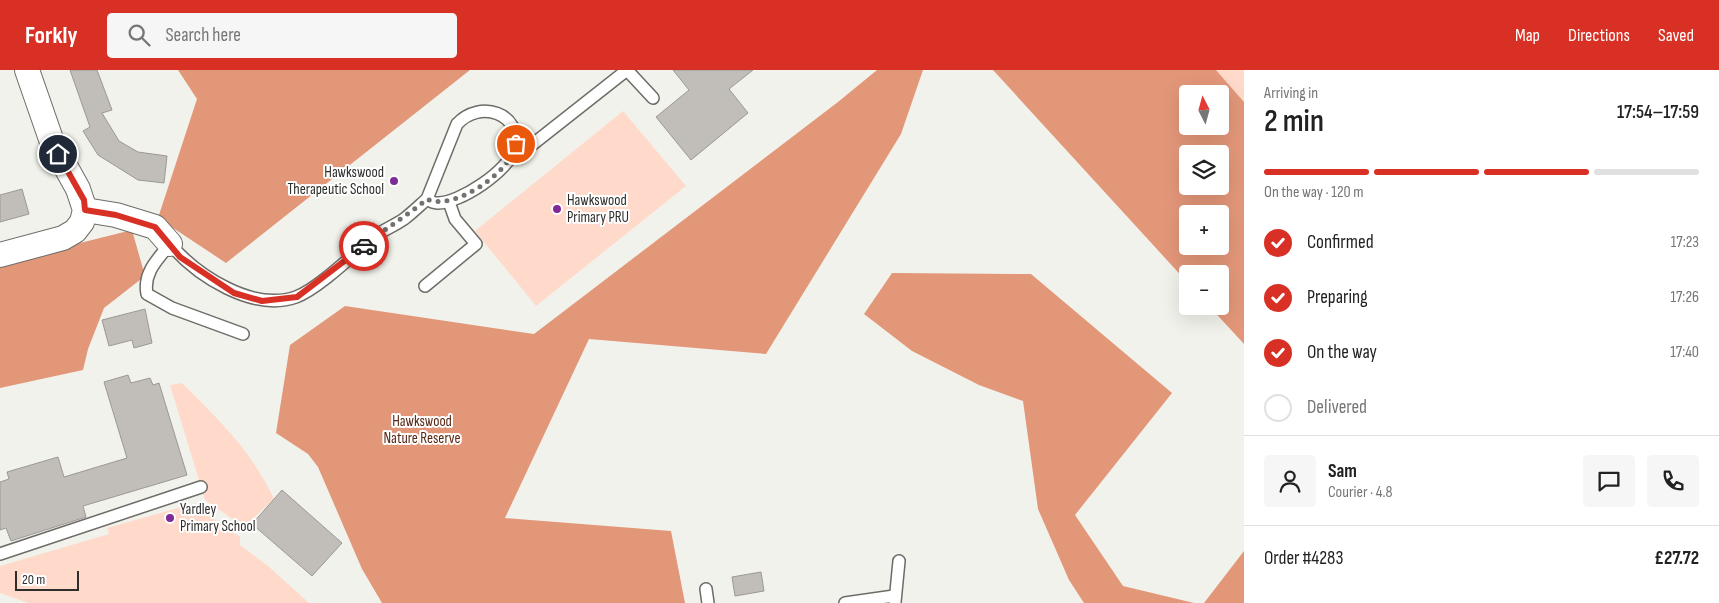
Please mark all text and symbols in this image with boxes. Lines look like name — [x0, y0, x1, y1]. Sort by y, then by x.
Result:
search box — [107, 13, 457, 58]
text: Forkly — [25, 21, 77, 50]
icon: search — [125, 21, 153, 49]
text: Search here — [165, 24, 241, 47]
text: Map — [1515, 25, 1540, 46]
text: Directions — [1568, 25, 1630, 46]
text: Saved — [1658, 25, 1694, 46]
text: Arriving in — [1264, 84, 1318, 103]
north arrow — [1179, 85, 1229, 135]
map controls — [1179, 85, 1229, 315]
text: 17:54–17:59 — [1617, 101, 1699, 124]
text: 2 min — [1264, 102, 1324, 141]
pin — [495, 123, 537, 165]
icon: bag — [502, 130, 530, 158]
pin — [37, 133, 79, 175]
icon: home — [44, 140, 72, 168]
button: layers — [1179, 145, 1229, 195]
place label: Hawkswood Therapeutic School — [287, 163, 384, 199]
marker: Hawkswood Therapeutic School — [388, 175, 400, 187]
text: On the way · 120 m — [1264, 183, 1363, 202]
place label: Hawkswood Primary PRU — [567, 191, 629, 227]
marker: Hawkswood Primary PRU — [551, 203, 563, 215]
button: + — [1179, 205, 1229, 255]
courier — [339, 221, 389, 271]
icon: check — [1264, 229, 1292, 257]
text: Confirmed — [1307, 231, 1374, 254]
icon: car — [350, 232, 378, 260]
text: 17:23 — [1671, 233, 1699, 252]
button: − — [1179, 265, 1229, 315]
icon: check — [1264, 284, 1292, 312]
text: Preparing — [1307, 286, 1368, 309]
text: 17:26 — [1671, 288, 1699, 307]
icon: check — [1264, 339, 1292, 367]
text: On the way — [1307, 341, 1377, 364]
text: 17:40 — [1670, 343, 1699, 362]
text: Delivered — [1307, 396, 1367, 419]
park label: Hawkswood Nature Reserve — [383, 412, 461, 448]
button: person — [1264, 455, 1316, 507]
button: chat — [1583, 455, 1635, 507]
button: phone — [1647, 455, 1699, 507]
text: Sam — [1328, 460, 1357, 483]
text: Courier · 4.8 — [1328, 483, 1392, 502]
place label: Yardley Primary School — [180, 500, 256, 536]
marker: Yardley Primary School — [164, 512, 176, 524]
text: Order #4283 — [1264, 547, 1343, 570]
text: £27.72 — [1654, 547, 1699, 570]
scale bar — [15, 568, 79, 591]
text: 20 m — [22, 571, 45, 588]

